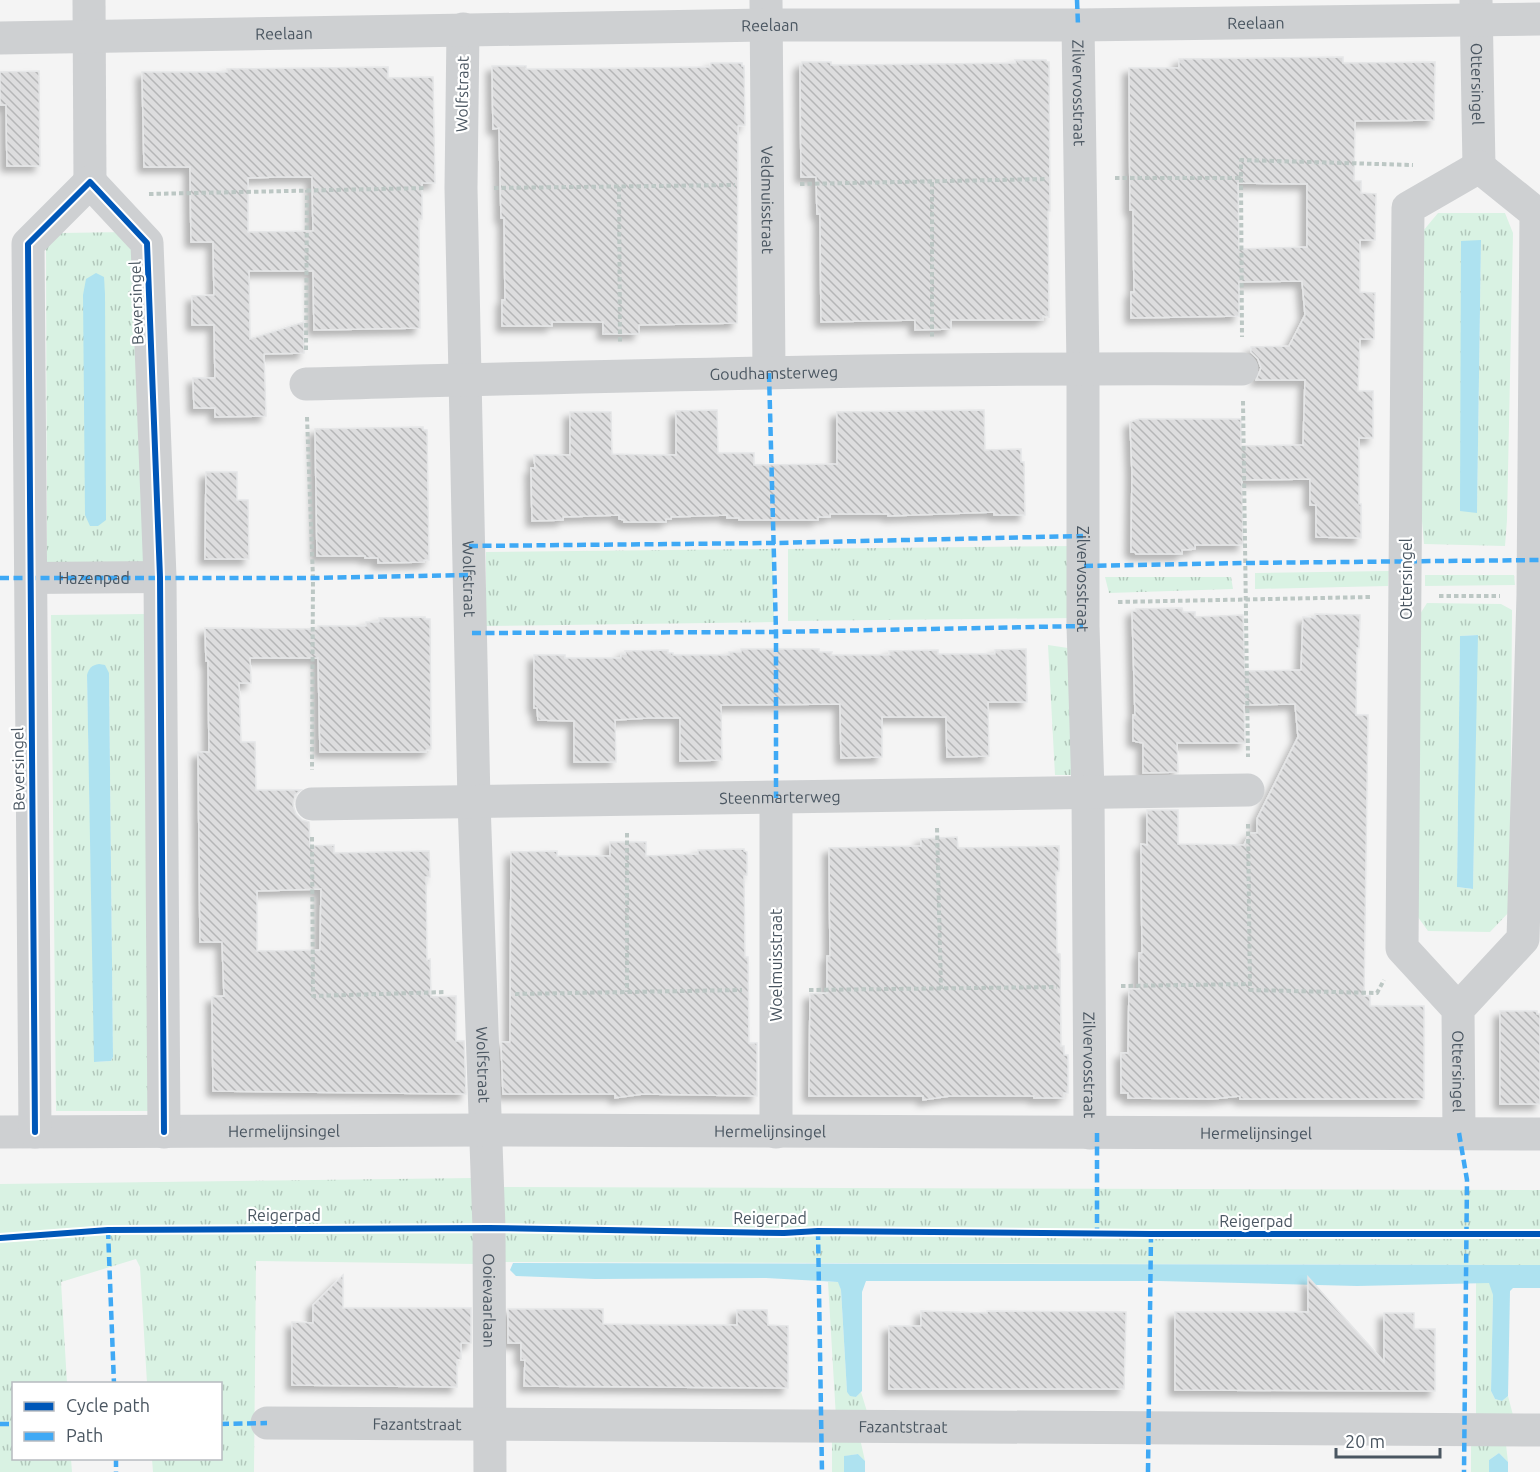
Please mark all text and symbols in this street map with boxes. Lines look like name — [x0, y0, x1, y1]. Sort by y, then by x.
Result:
street label: Reelaan — [1227, 13, 1285, 32]
street label: Reelaan — [741, 16, 799, 34]
street label: Reelaan — [255, 24, 313, 43]
street label: Zilvervosstraat — [1069, 40, 1089, 147]
street label: Ottersingel — [1468, 43, 1487, 125]
street label: Wolfstraat — [452, 55, 472, 132]
street label: Veldmuisstraat — [758, 146, 777, 255]
street label: Beversingel — [126, 261, 146, 345]
street label: Goudhamsterweg — [709, 363, 838, 383]
street label: Zilvervosstraat — [1074, 526, 1092, 633]
street label: Ottersingel — [1397, 538, 1415, 620]
street label: Wolfstraat — [459, 541, 479, 618]
street label: Hazenpad — [58, 569, 130, 587]
street label: Beversingel — [8, 727, 28, 811]
street label: Steenmarterweg — [719, 787, 841, 807]
street label: Woelmuisstraat — [767, 908, 785, 1021]
street label: Zilvervosstraat — [1080, 1012, 1099, 1119]
street label: Wolfstraat — [473, 1026, 494, 1104]
street label: Ottersingel — [1449, 1030, 1468, 1112]
street label: Hermelijnsingel — [228, 1122, 340, 1140]
street label: Hermelijnsingel — [714, 1122, 826, 1140]
street label: Hermelijnsingel — [1200, 1124, 1312, 1142]
street label: Reigerpad — [247, 1206, 321, 1224]
street label: Reigerpad — [733, 1209, 807, 1227]
street label: Reigerpad — [1219, 1212, 1293, 1230]
street label: Ooievaarlaan — [480, 1253, 498, 1348]
legend — [12, 1382, 222, 1460]
text: Cycle path — [66, 1395, 150, 1415]
street label: Fazantstraat — [372, 1415, 462, 1433]
street label: Fazantstraat — [858, 1417, 948, 1436]
scale bar — [1336, 1421, 1440, 1459]
text: Path — [66, 1425, 103, 1445]
text: 20 m — [1345, 1431, 1385, 1451]

